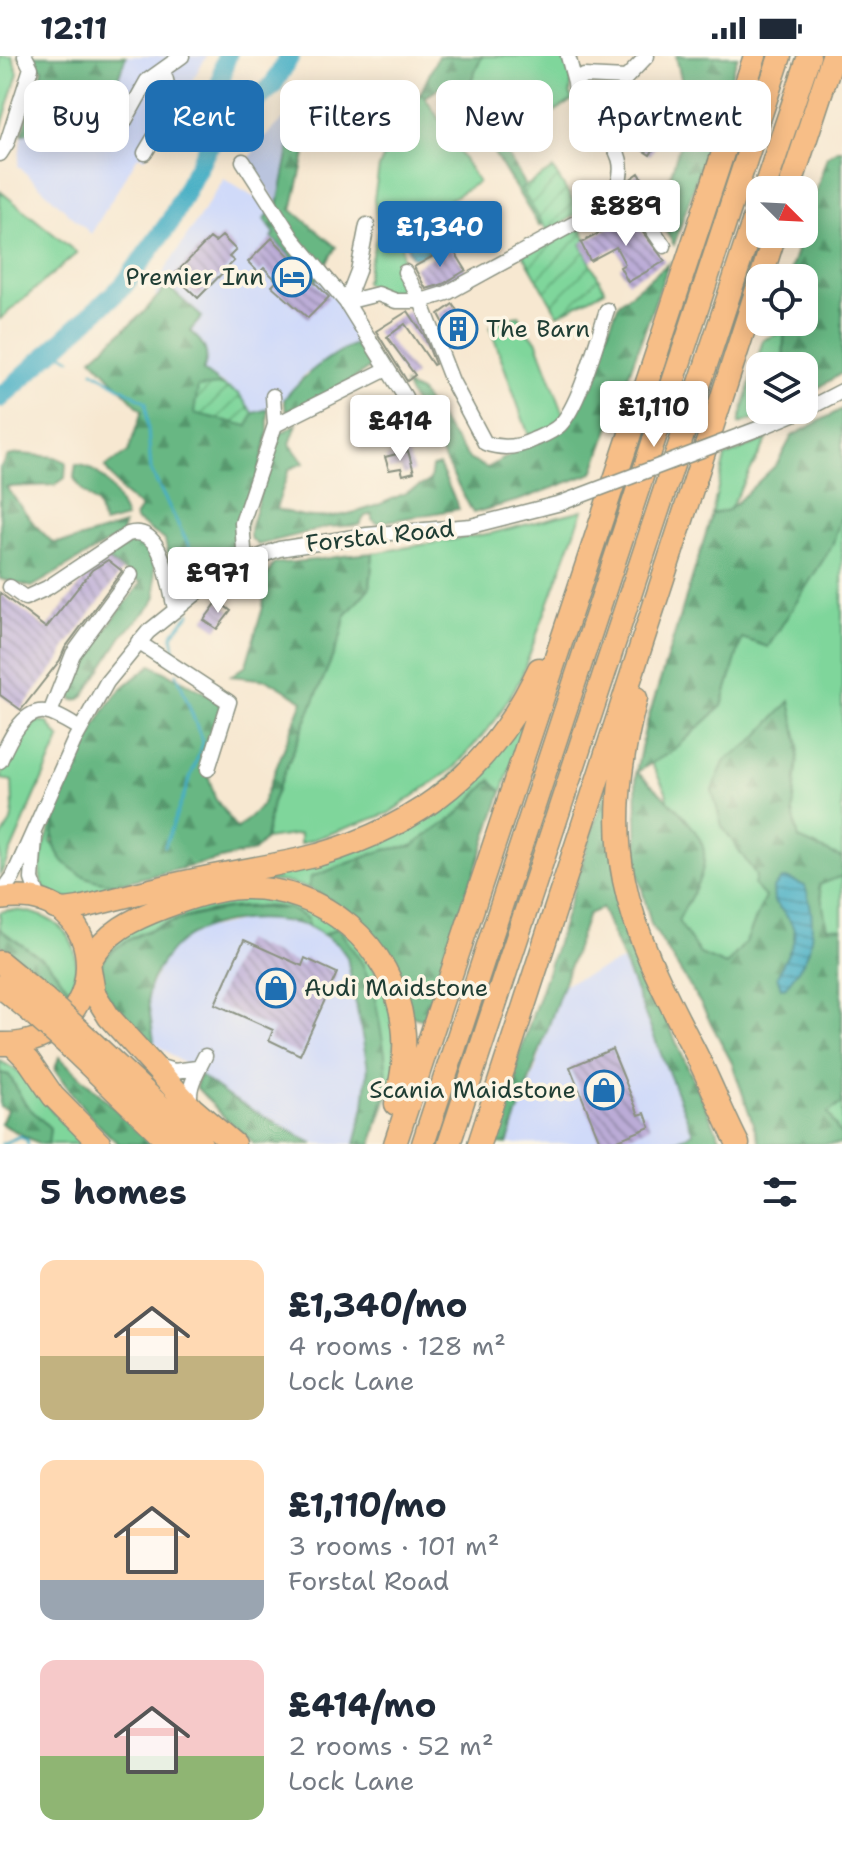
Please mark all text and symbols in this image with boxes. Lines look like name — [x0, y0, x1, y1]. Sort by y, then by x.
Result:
text: 12:11 — [40, 8, 108, 49]
chip: Buy — [24, 80, 129, 152]
chip: Rent — [145, 80, 264, 152]
chip: Filters — [280, 80, 420, 152]
chip: New — [436, 80, 553, 152]
chip: Apartment — [569, 80, 771, 152]
north arrow — [746, 176, 818, 248]
map controls — [746, 176, 818, 424]
pin: £889 — [579, 180, 673, 248]
text: £889 — [590, 188, 662, 223]
pin: £1,340 — [375, 201, 505, 269]
text: £1,340 — [396, 209, 484, 244]
hotel icon: Premier Inn — [271, 256, 313, 298]
place label: Premier Inn — [126, 261, 264, 293]
button: locate — [746, 264, 818, 336]
building icon: The Barn — [437, 308, 479, 350]
place label: The Barn — [486, 313, 590, 345]
button: layers — [746, 352, 818, 424]
pin: £1,110 — [589, 381, 719, 449]
text: £1,110 — [618, 389, 690, 424]
pin: £414 — [353, 395, 447, 463]
text: £414 — [368, 403, 432, 438]
street label: Forstal Road — [304, 512, 456, 560]
pin: £971 — [171, 547, 265, 615]
text: £971 — [186, 555, 250, 590]
shop icon: Audi Maidstone — [255, 967, 297, 1009]
place label: Audi Maidstone — [304, 972, 488, 1004]
shop icon: Scania Maidstone — [583, 1069, 625, 1111]
place label: Scania Maidstone — [369, 1074, 576, 1106]
text: 5 homes — [40, 1169, 187, 1215]
icon: filters — [758, 1170, 802, 1214]
text: £1,340/mo — [288, 1282, 468, 1328]
icon: home — [104, 1292, 200, 1388]
text: 4 rooms · 128 m² — [288, 1328, 506, 1363]
text: Lock Lane — [288, 1363, 414, 1398]
text: £1,110/mo — [288, 1482, 447, 1528]
icon: home — [104, 1492, 200, 1588]
text: 3 rooms · 101 m² — [288, 1528, 499, 1563]
text: Forstal Road — [288, 1563, 449, 1598]
text: £414/mo — [288, 1682, 437, 1728]
icon: home — [104, 1692, 200, 1788]
text: 2 rooms · 52 m² — [288, 1728, 494, 1763]
text: Lock Lane — [288, 1763, 414, 1798]

